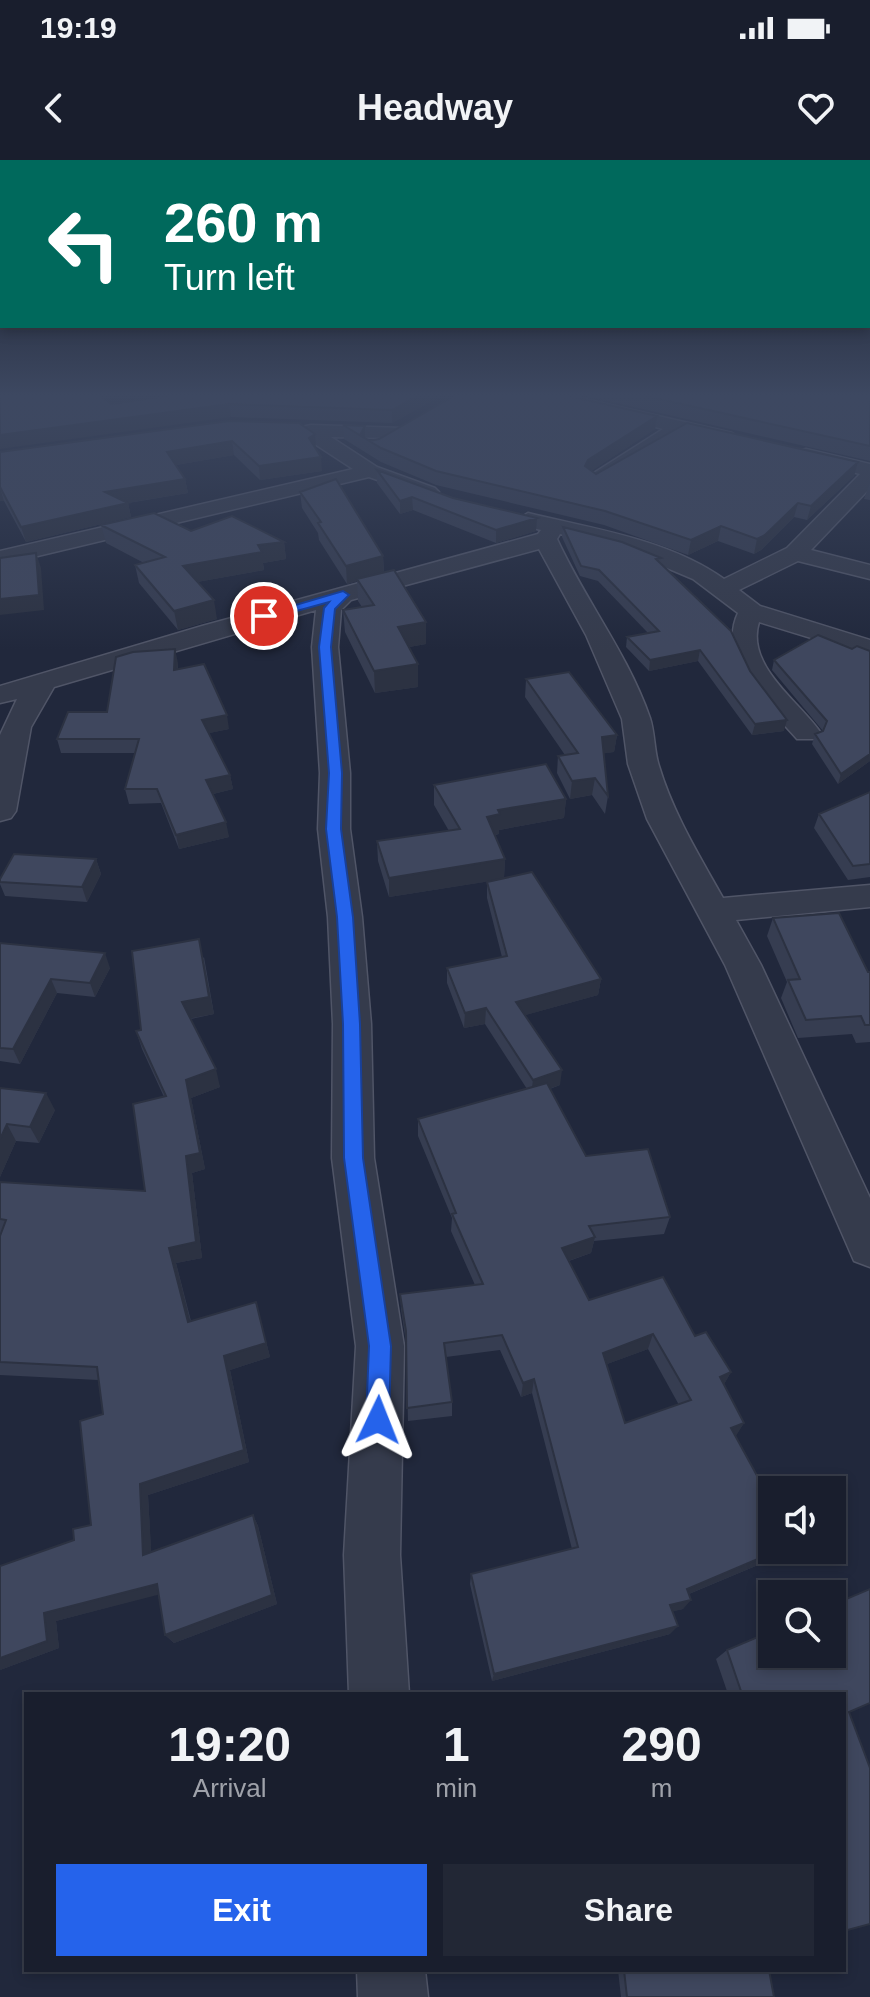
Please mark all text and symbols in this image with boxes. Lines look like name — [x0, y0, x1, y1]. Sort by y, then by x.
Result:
text: 19:19 — [40, 11, 117, 44]
icon: back — [32, 86, 76, 130]
icon: heart — [794, 86, 838, 130]
text: Headway — [357, 87, 513, 128]
text: 260 m — [164, 191, 323, 254]
icon: left — [32, 192, 136, 296]
text: Turn left — [164, 257, 295, 298]
pin — [230, 582, 298, 650]
icon: arrive — [242, 594, 286, 638]
position arrow — [336, 1378, 420, 1462]
map controls — [758, 1476, 846, 1668]
button: sound — [758, 1476, 846, 1564]
button: search — [758, 1580, 846, 1668]
text: 19:20 — [168, 1718, 291, 1771]
text: 1 — [443, 1718, 470, 1771]
text: 290 — [622, 1718, 702, 1771]
text: Arrival — [193, 1773, 267, 1803]
text: min — [435, 1773, 477, 1803]
text: m — [651, 1773, 672, 1803]
button: Exit — [56, 1864, 427, 1956]
button: Share — [443, 1864, 814, 1956]

